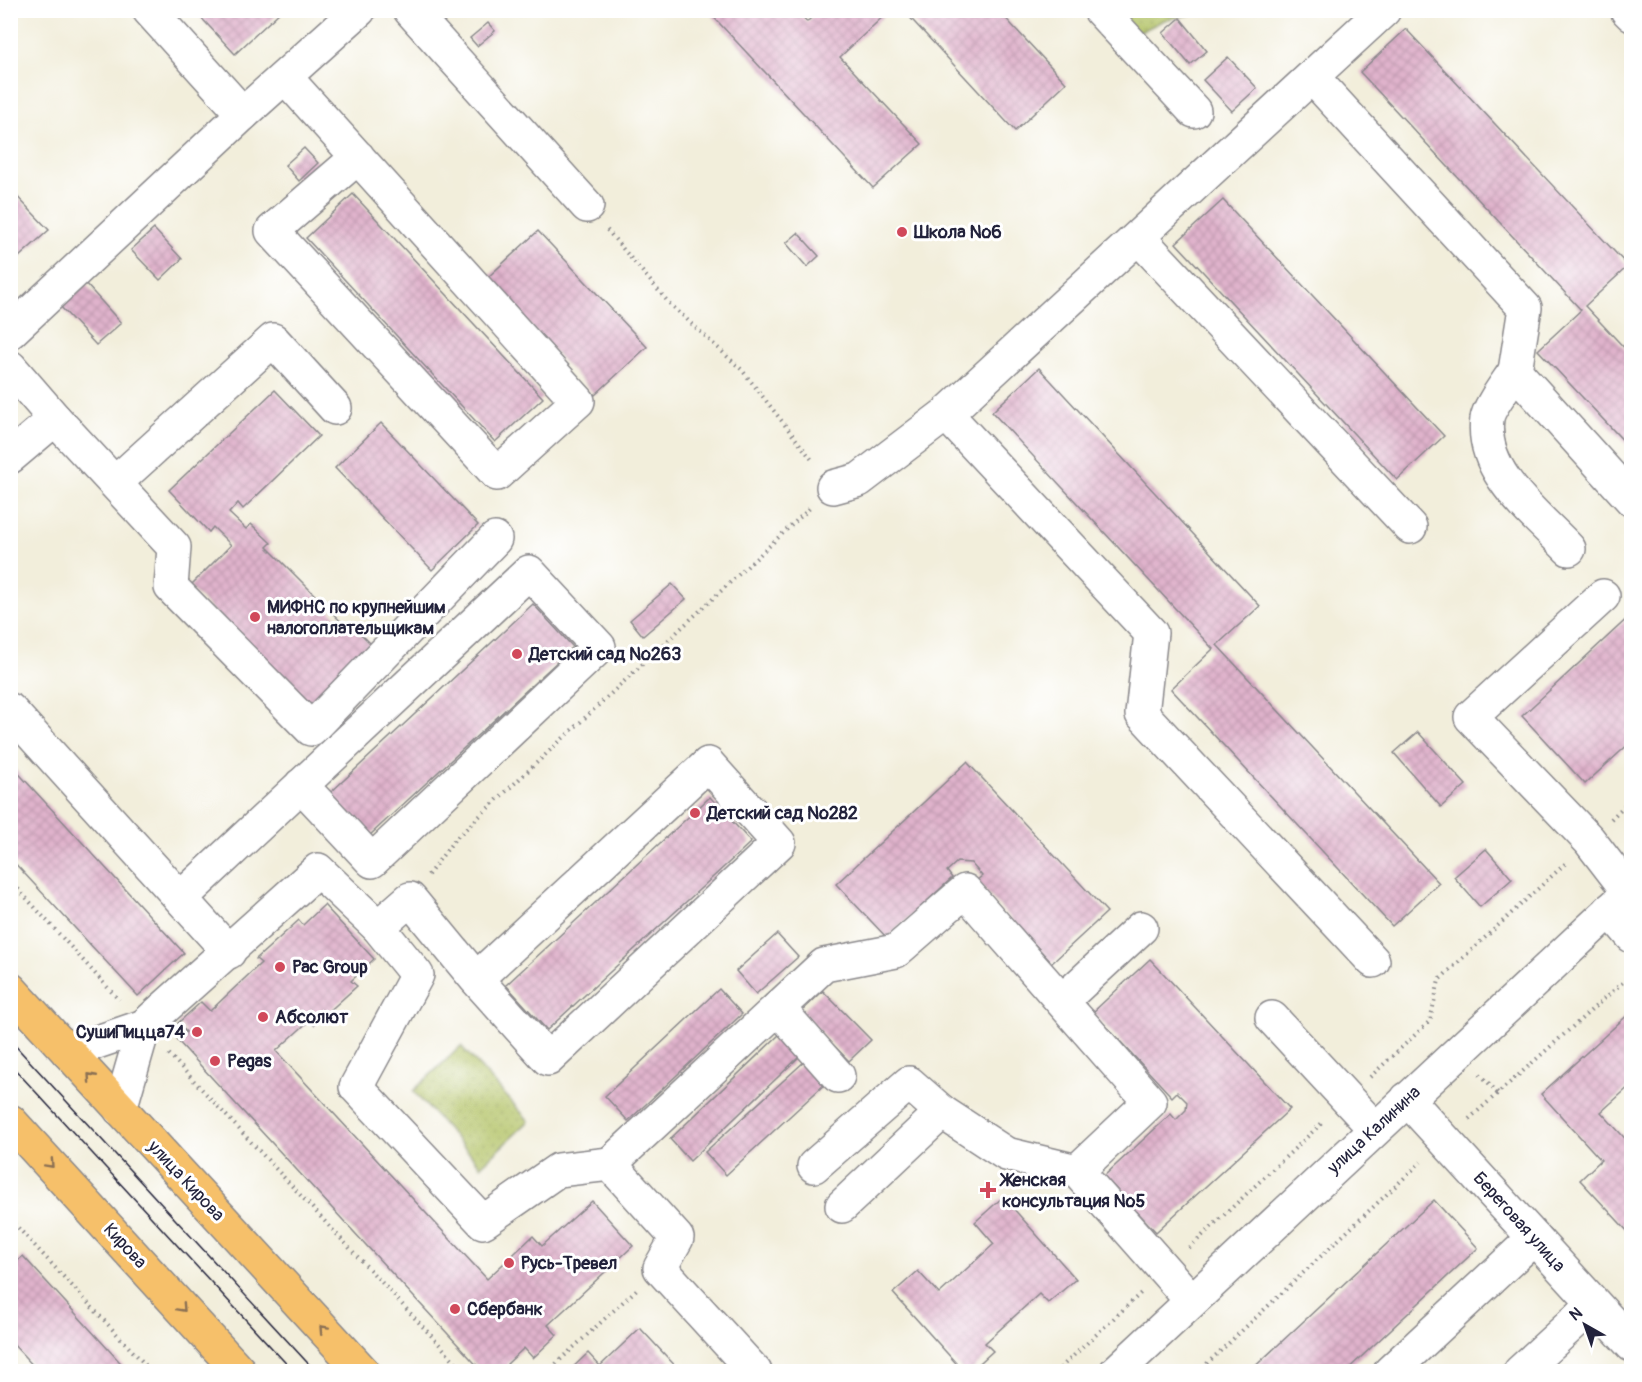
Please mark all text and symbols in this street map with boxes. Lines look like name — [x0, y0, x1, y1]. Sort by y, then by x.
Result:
place label: Школа №6 — [913, 221, 1002, 244]
marker: Школа №6 — [895, 225, 909, 239]
place label: МИФНС по крупнейшим налогоплательщикам — [267, 596, 446, 640]
marker: МИФНС по крупнейшим налогоплательщикам — [248, 610, 262, 624]
place label: Детский сад №263 — [528, 643, 681, 666]
marker: Детский сад №263 — [510, 647, 524, 661]
place label: Детский сад №282 — [706, 802, 858, 825]
marker: Детский сад №282 — [688, 806, 702, 820]
place label: Pac Group — [292, 956, 368, 979]
marker: Pac Group — [273, 960, 287, 974]
place label: Абсолют — [275, 1006, 349, 1029]
marker: Абсолют — [256, 1010, 270, 1024]
place label: СушиПицца74 — [76, 1021, 186, 1044]
marker: СушиПицца74 — [190, 1025, 204, 1039]
place label: Pegas — [227, 1050, 272, 1073]
marker: Pegas — [208, 1054, 222, 1068]
one-way arrow — [87, 1073, 98, 1084]
street label: улица Калинина — [1322, 1081, 1425, 1180]
street label: улица Кирова — [142, 1135, 229, 1226]
one-way arrow — [43, 1158, 54, 1168]
street label: Береговая улица — [1468, 1167, 1570, 1277]
place label: Женская консультация №5 — [999, 1169, 1145, 1213]
marker: Женская консультация №5 — [979, 1181, 997, 1199]
street label: Кирова — [98, 1219, 152, 1273]
place label: Русь-Тревел — [521, 1252, 617, 1275]
marker: Русь-Тревел — [502, 1256, 516, 1270]
north arrow — [1555, 1295, 1615, 1355]
place label: Сбербанк — [467, 1298, 543, 1321]
one-way arrow — [175, 1301, 186, 1312]
marker: Сбербанк — [448, 1302, 462, 1316]
text: N — [1565, 1303, 1587, 1325]
one-way arrow — [319, 1325, 330, 1335]

